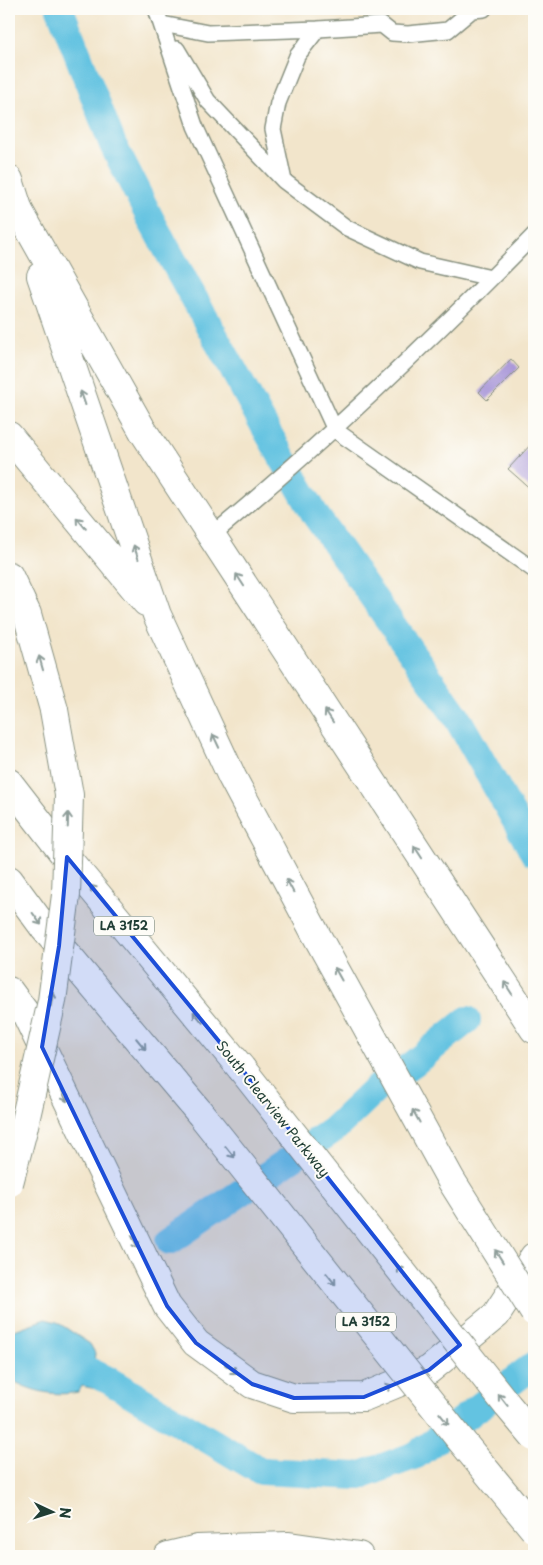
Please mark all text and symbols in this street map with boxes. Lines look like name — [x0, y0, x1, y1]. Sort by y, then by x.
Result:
one-way arrow — [78, 391, 87, 406]
one-way arrow — [76, 517, 87, 530]
one-way arrow — [130, 544, 140, 560]
one-way arrow — [235, 573, 245, 587]
one-way arrow — [35, 656, 45, 672]
one-way arrow — [324, 709, 335, 723]
one-way arrow — [210, 734, 220, 749]
one-way arrow — [63, 813, 73, 829]
one-way arrow — [413, 845, 424, 859]
one-way arrow — [285, 878, 295, 893]
one-way arrow — [89, 885, 100, 898]
one-way arrow — [32, 912, 43, 925]
road number: LA 3152 — [94, 916, 154, 936]
one-way arrow — [332, 967, 342, 982]
one-way arrow — [502, 981, 513, 995]
one-way arrow — [48, 992, 58, 1008]
one-way arrow — [193, 1010, 204, 1023]
street label: South Clearview Parkway — [212, 1036, 335, 1182]
one-way arrow — [136, 1038, 147, 1051]
one-way arrow — [60, 1087, 70, 1102]
one-way arrow — [411, 1110, 421, 1124]
one-way arrow — [224, 1145, 235, 1158]
one-way arrow — [130, 1234, 140, 1249]
one-way arrow — [494, 1249, 504, 1263]
one-way arrow — [397, 1266, 408, 1279]
one-way arrow — [326, 1272, 337, 1285]
road number: LA 3152 — [336, 1312, 396, 1331]
one-way arrow — [224, 1363, 237, 1374]
one-way arrow — [377, 1383, 392, 1393]
one-way arrow — [497, 1394, 508, 1407]
one-way arrow — [438, 1412, 449, 1425]
north arrow — [28, 1488, 78, 1538]
text: N — [55, 1507, 76, 1519]

